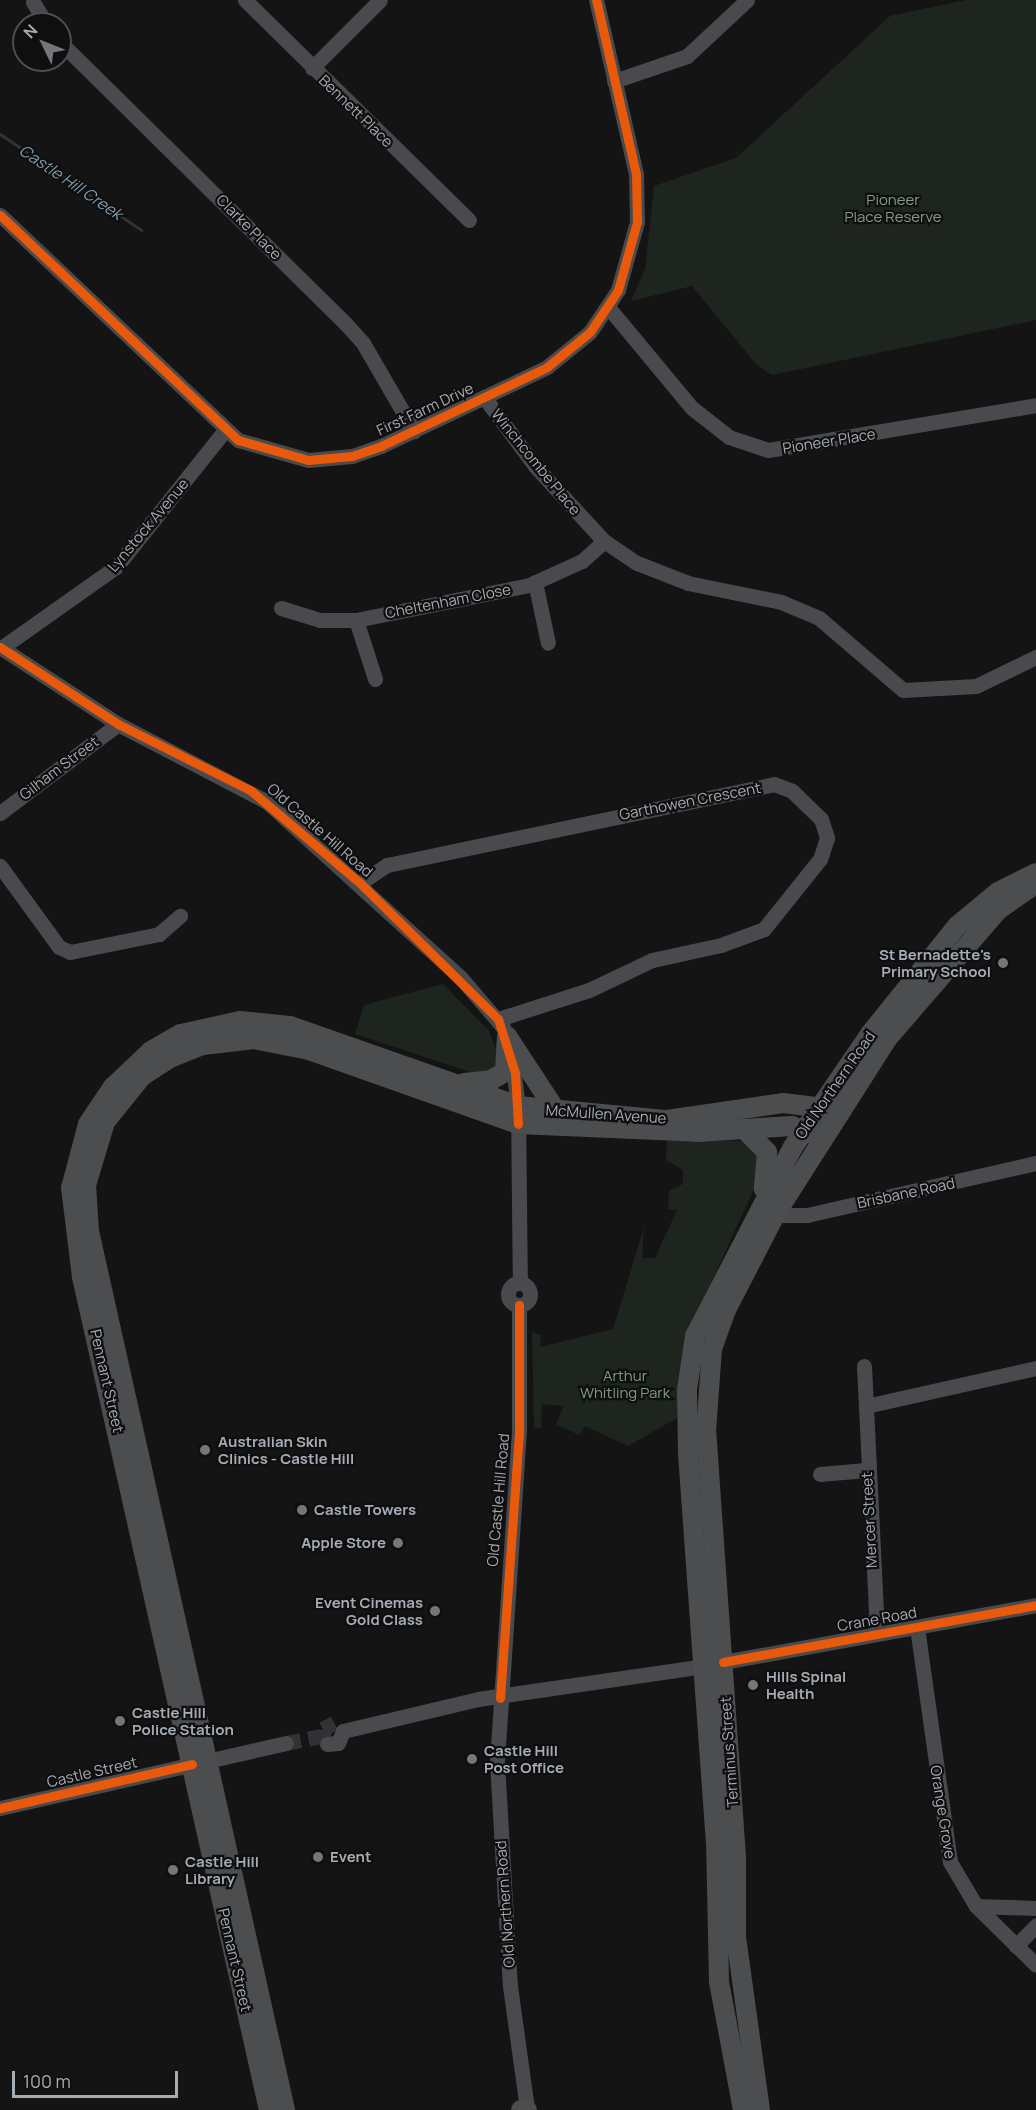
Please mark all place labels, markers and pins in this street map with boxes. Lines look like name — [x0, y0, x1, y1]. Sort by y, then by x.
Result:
place label: St Bernadette's Primary School — [879, 945, 991, 980]
marker: St Bernadette's Primary School — [996, 956, 1010, 970]
place label: Australian Skin Clinics - Castle Hill — [218, 1432, 354, 1467]
marker: Australian Skin Clinics - Castle Hill — [196, 1441, 214, 1459]
place label: Castle Towers — [314, 1501, 416, 1519]
marker: Castle Towers — [295, 1503, 309, 1517]
place label: Apple Store — [301, 1534, 386, 1552]
marker: Apple Store — [391, 1536, 405, 1550]
place label: Event Cinemas Gold Class — [315, 1593, 423, 1628]
marker: Event Cinemas Gold Class — [428, 1604, 442, 1618]
place label: Hills Spinal Health — [766, 1667, 846, 1702]
marker: Hills Spinal Health — [744, 1676, 762, 1694]
place label: Castle Hill Police Station — [132, 1703, 234, 1738]
marker: Castle Hill Police Station — [113, 1714, 127, 1728]
place label: Castle Hill Post Office — [484, 1741, 564, 1776]
marker: Castle Hill Post Office — [465, 1752, 479, 1766]
place label: Event — [330, 1848, 371, 1866]
marker: Event — [311, 1850, 325, 1864]
place label: Castle Hill Library — [185, 1852, 259, 1887]
marker: Castle Hill Library — [166, 1863, 180, 1877]

